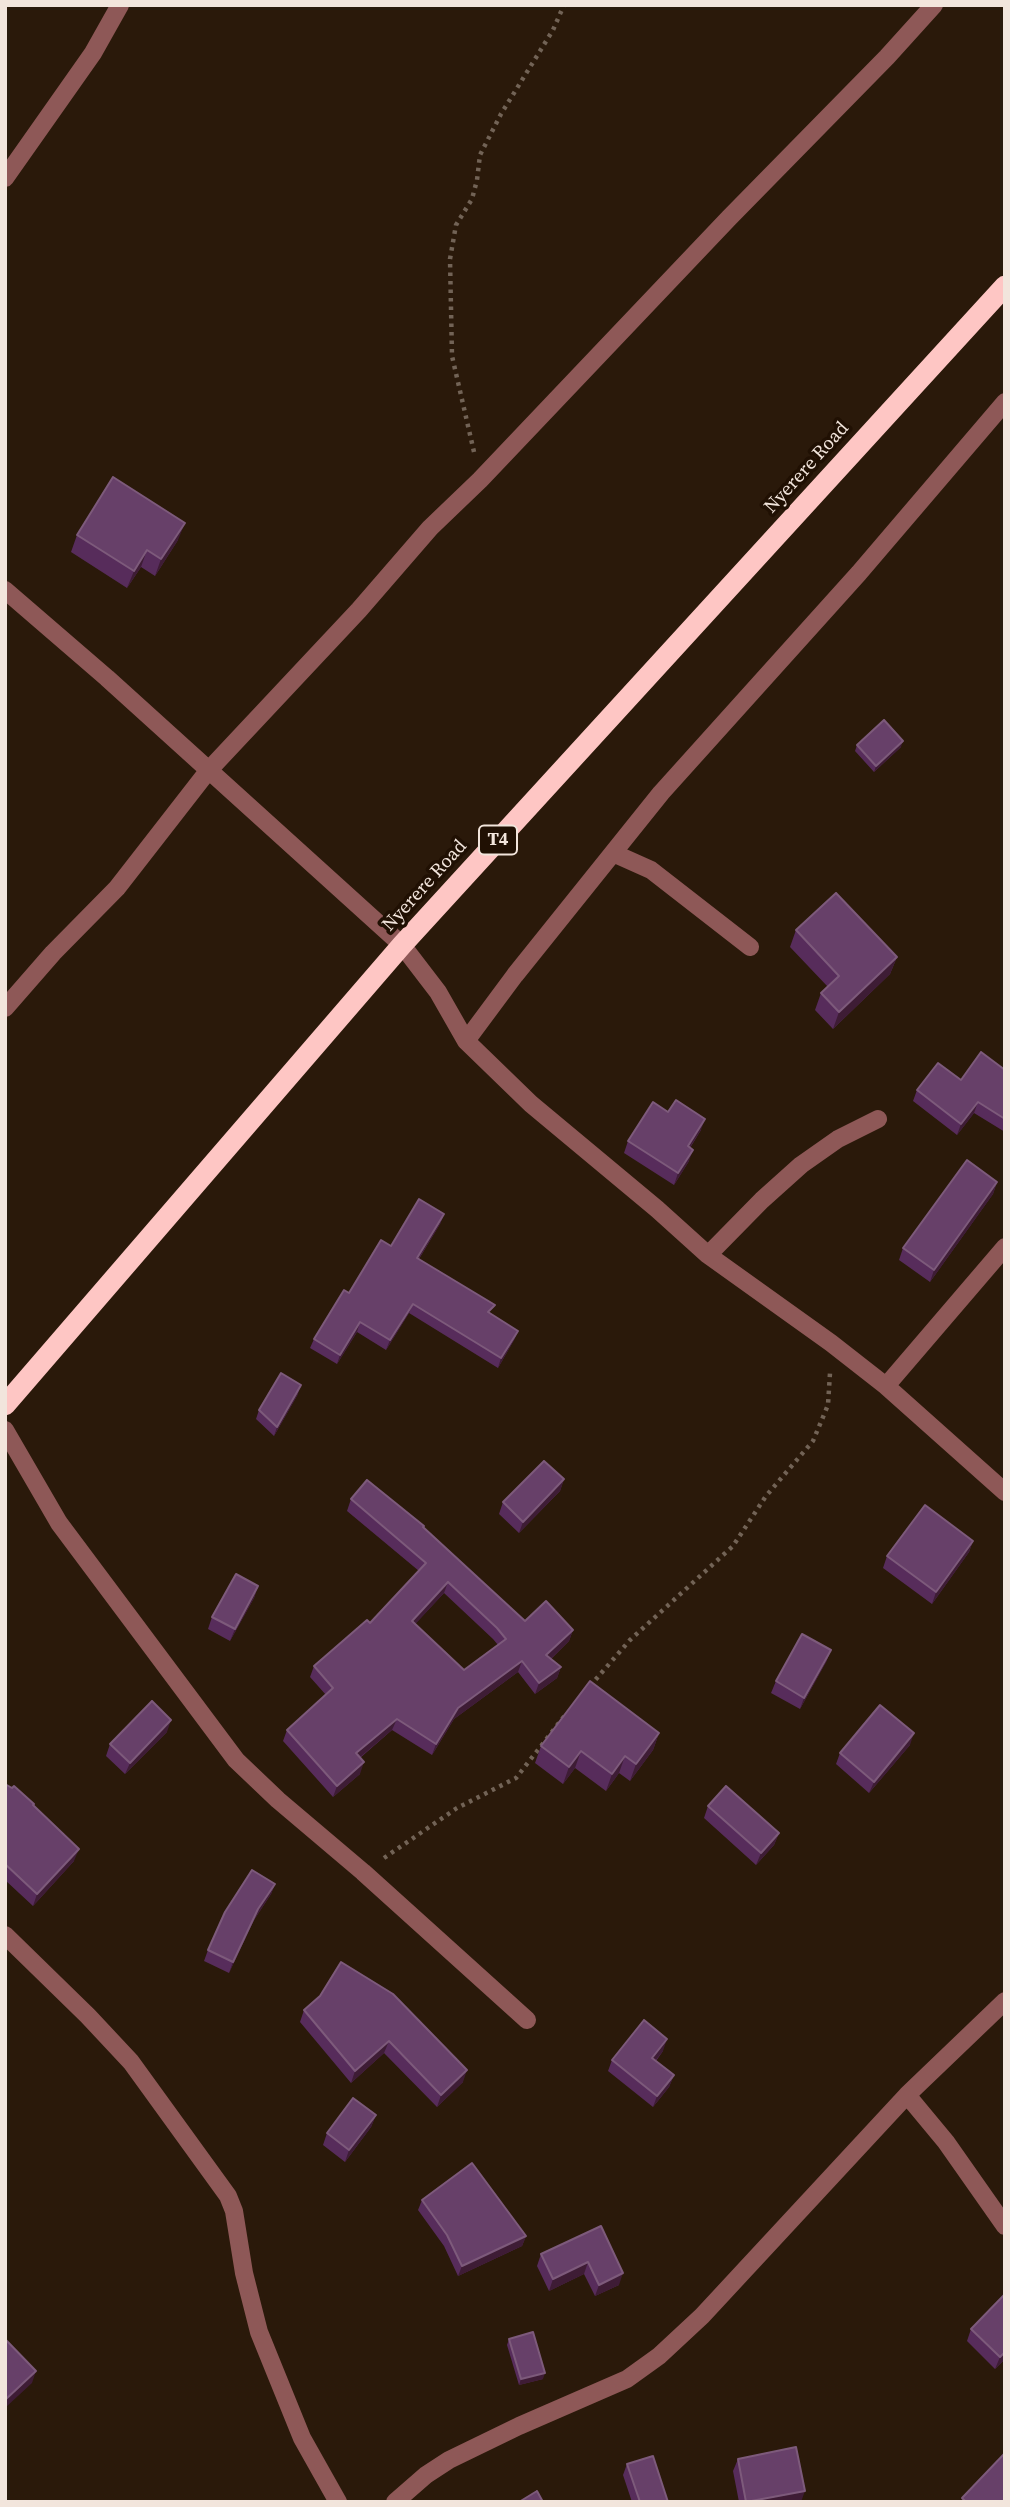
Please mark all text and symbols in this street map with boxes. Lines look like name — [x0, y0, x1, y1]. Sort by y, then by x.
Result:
street label: Nyerere Road — [760, 418, 854, 518]
road number: T4 — [479, 826, 517, 854]
street label: Nyerere Road — [378, 836, 472, 936]

